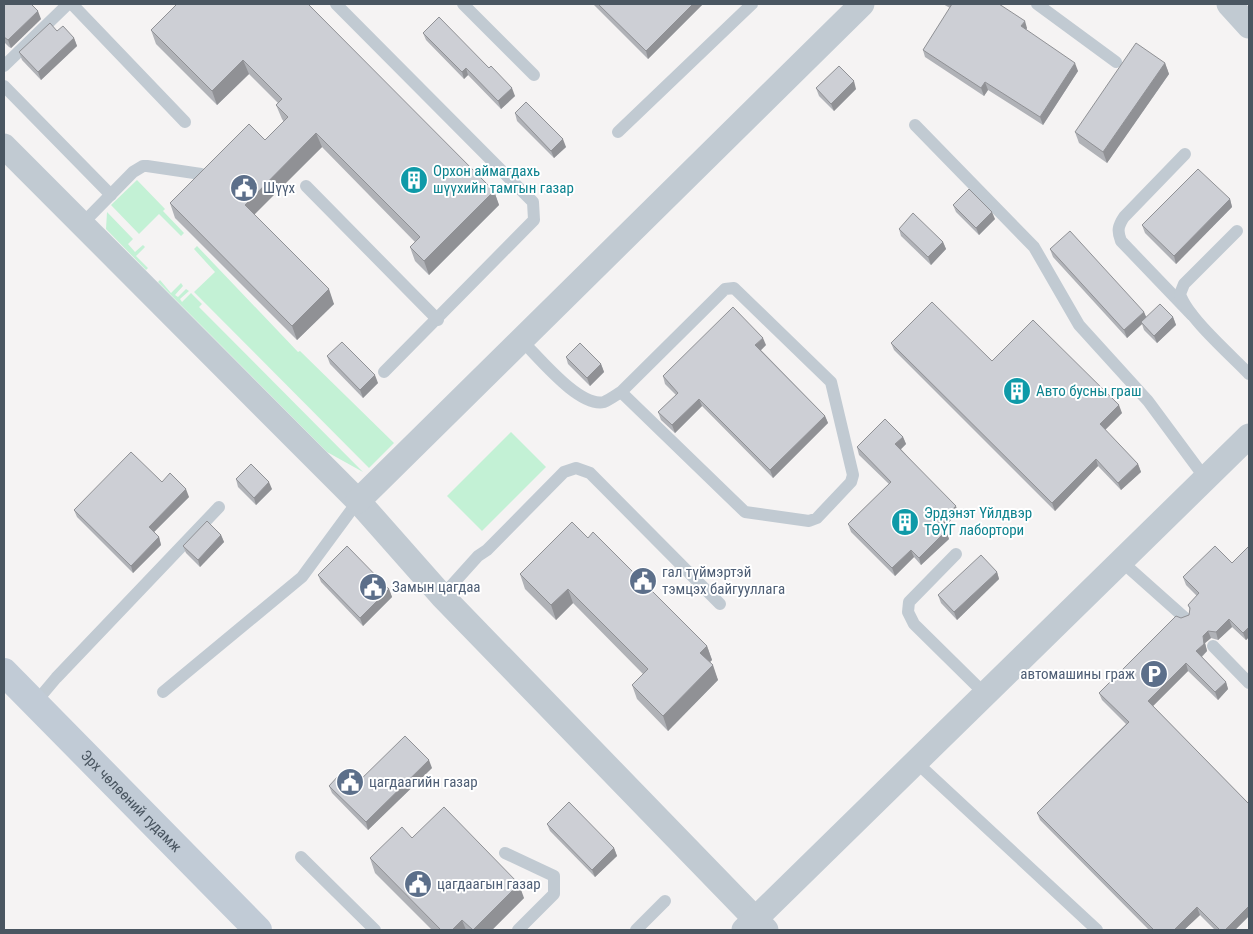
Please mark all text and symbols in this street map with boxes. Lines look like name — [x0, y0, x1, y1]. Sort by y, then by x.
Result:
place label: Орхон аймагдахь шүүхийн тамгын газар — [433, 162, 574, 197]
building icon: Орхон аймагдахь шүүхийн тамгын газар — [399, 165, 429, 195]
public building icon: Шүүх — [229, 173, 259, 203]
place label: Шүүх — [263, 179, 296, 197]
building icon: Авто бусны граш — [1002, 376, 1032, 406]
place label: Авто бусны граш — [1036, 382, 1142, 400]
place label: Эрдэнэт Үйлдвэр ТӨҮГ лабортори — [924, 504, 1032, 539]
building icon: Эрдэнэт Үйлдвэр ТӨҮГ лабортори — [890, 507, 920, 537]
place label: гал түймэртэй тэмцэх байгууллага — [662, 563, 785, 598]
public building icon: гал түймэртэй тэмцэх байгууллага — [628, 566, 658, 596]
public building icon: Замын цагдаа — [358, 572, 388, 602]
place label: Замын цагдаа — [392, 578, 481, 596]
parking icon: автомашины граж — [1139, 659, 1169, 689]
place label: автомашины граж — [1020, 665, 1135, 683]
street label: Эрх чөлөөний гудамж — [77, 746, 185, 856]
public building icon: цагдаагийн газар — [335, 767, 365, 797]
place label: цагдаагийн газар — [369, 773, 478, 791]
public building icon: цагдаагын газар — [403, 869, 433, 899]
place label: цагдаагын газар — [437, 875, 541, 893]

